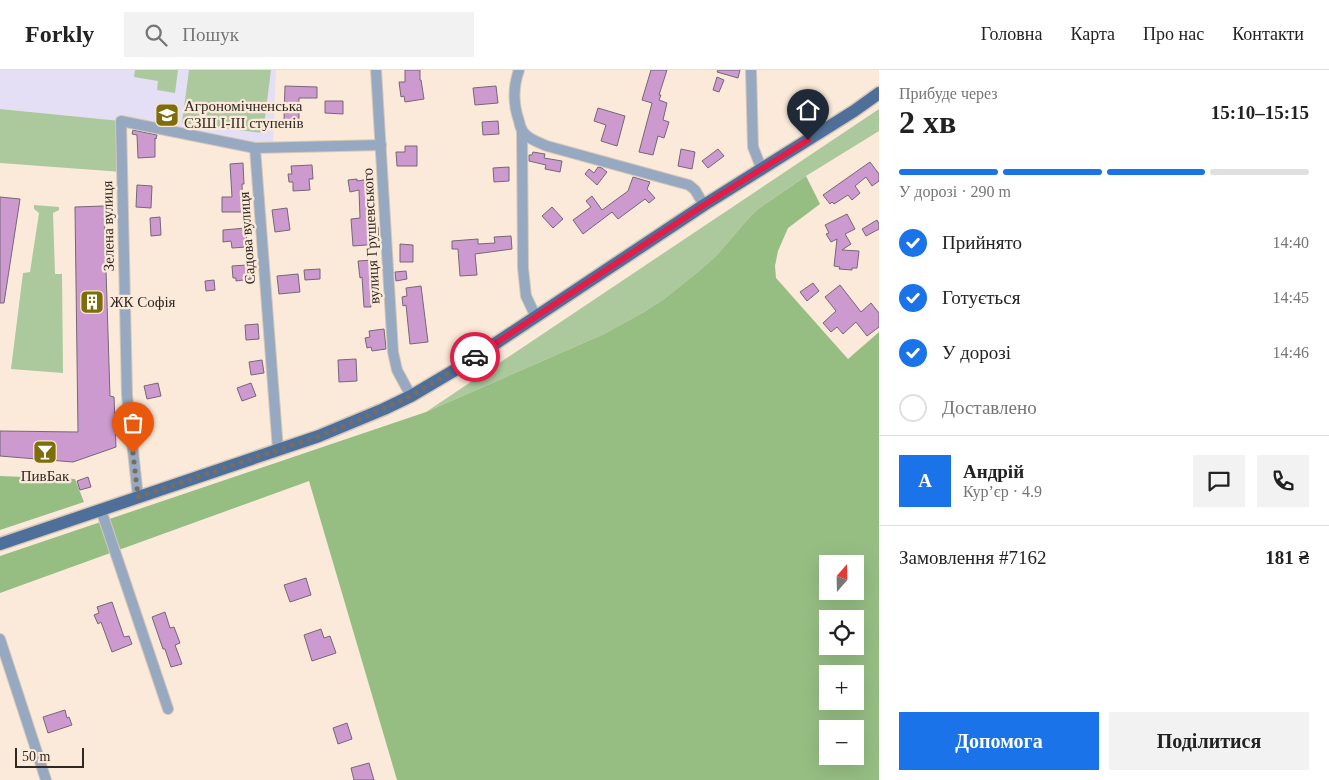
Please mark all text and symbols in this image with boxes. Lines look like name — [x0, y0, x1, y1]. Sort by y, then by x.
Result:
search box — [124, 12, 474, 57]
text: Forkly — [25, 21, 94, 47]
icon: search — [142, 21, 170, 49]
text: Пошук — [182, 24, 239, 45]
text: Головна — [981, 24, 1042, 44]
text: Карта — [1070, 24, 1115, 44]
text: Про нас — [1143, 24, 1204, 44]
text: Контакти — [1232, 24, 1304, 44]
text: Прибуде через — [899, 85, 998, 102]
pin — [787, 89, 829, 140]
icon: home — [794, 96, 822, 124]
place label: Агрономічненська СЗШ І-ІІІ ступенів — [184, 98, 304, 131]
school or university icon: Агрономічненська СЗШ І-ІІІ ступенів — [154, 102, 180, 128]
text: 15:10–15:15 — [1211, 102, 1309, 123]
text: 2 хв — [899, 104, 956, 140]
street label: вулиця Грушевського — [359, 168, 383, 304]
street label: Зелена вулиця — [99, 180, 117, 271]
text: У дорозі · 290 m — [899, 183, 1011, 200]
street label: Садова вулиця — [236, 191, 258, 285]
icon: check — [899, 229, 927, 257]
text: Прийнято — [942, 232, 1022, 253]
text: 14:40 — [1273, 234, 1309, 251]
icon: check — [899, 284, 927, 312]
text: Готується — [942, 287, 1020, 308]
building icon: ЖК Софія — [79, 289, 105, 315]
text: 14:45 — [1273, 289, 1309, 306]
place label: ЖК Софія — [110, 294, 176, 310]
courier — [450, 332, 500, 382]
icon: check — [899, 339, 927, 367]
text: У дорозі — [942, 342, 1011, 363]
icon: car — [461, 343, 489, 371]
text: 14:46 — [1273, 344, 1309, 361]
text: Доставлено — [942, 397, 1037, 418]
pin — [112, 402, 154, 453]
icon: bag — [119, 409, 147, 437]
bar icon: ПивБак — [32, 439, 58, 465]
button: chat — [1193, 455, 1245, 507]
button: phone — [1257, 455, 1309, 507]
text: Андрій — [963, 461, 1024, 482]
place label: ПивБак — [21, 468, 70, 484]
text: А — [918, 470, 932, 491]
text: Кур’єр · 4.9 — [963, 483, 1042, 500]
text: Замовлення #7162 — [899, 547, 1046, 568]
text: 181 ₴ — [1265, 547, 1309, 568]
north arrow — [819, 555, 864, 600]
map controls — [819, 555, 864, 765]
button: locate — [819, 610, 864, 655]
button: + — [819, 665, 864, 710]
button: Допомога — [899, 712, 1099, 770]
button: Поділитися — [1109, 712, 1309, 770]
button: − — [819, 720, 864, 765]
scale bar — [15, 745, 84, 768]
text: 50 m — [22, 749, 50, 764]

